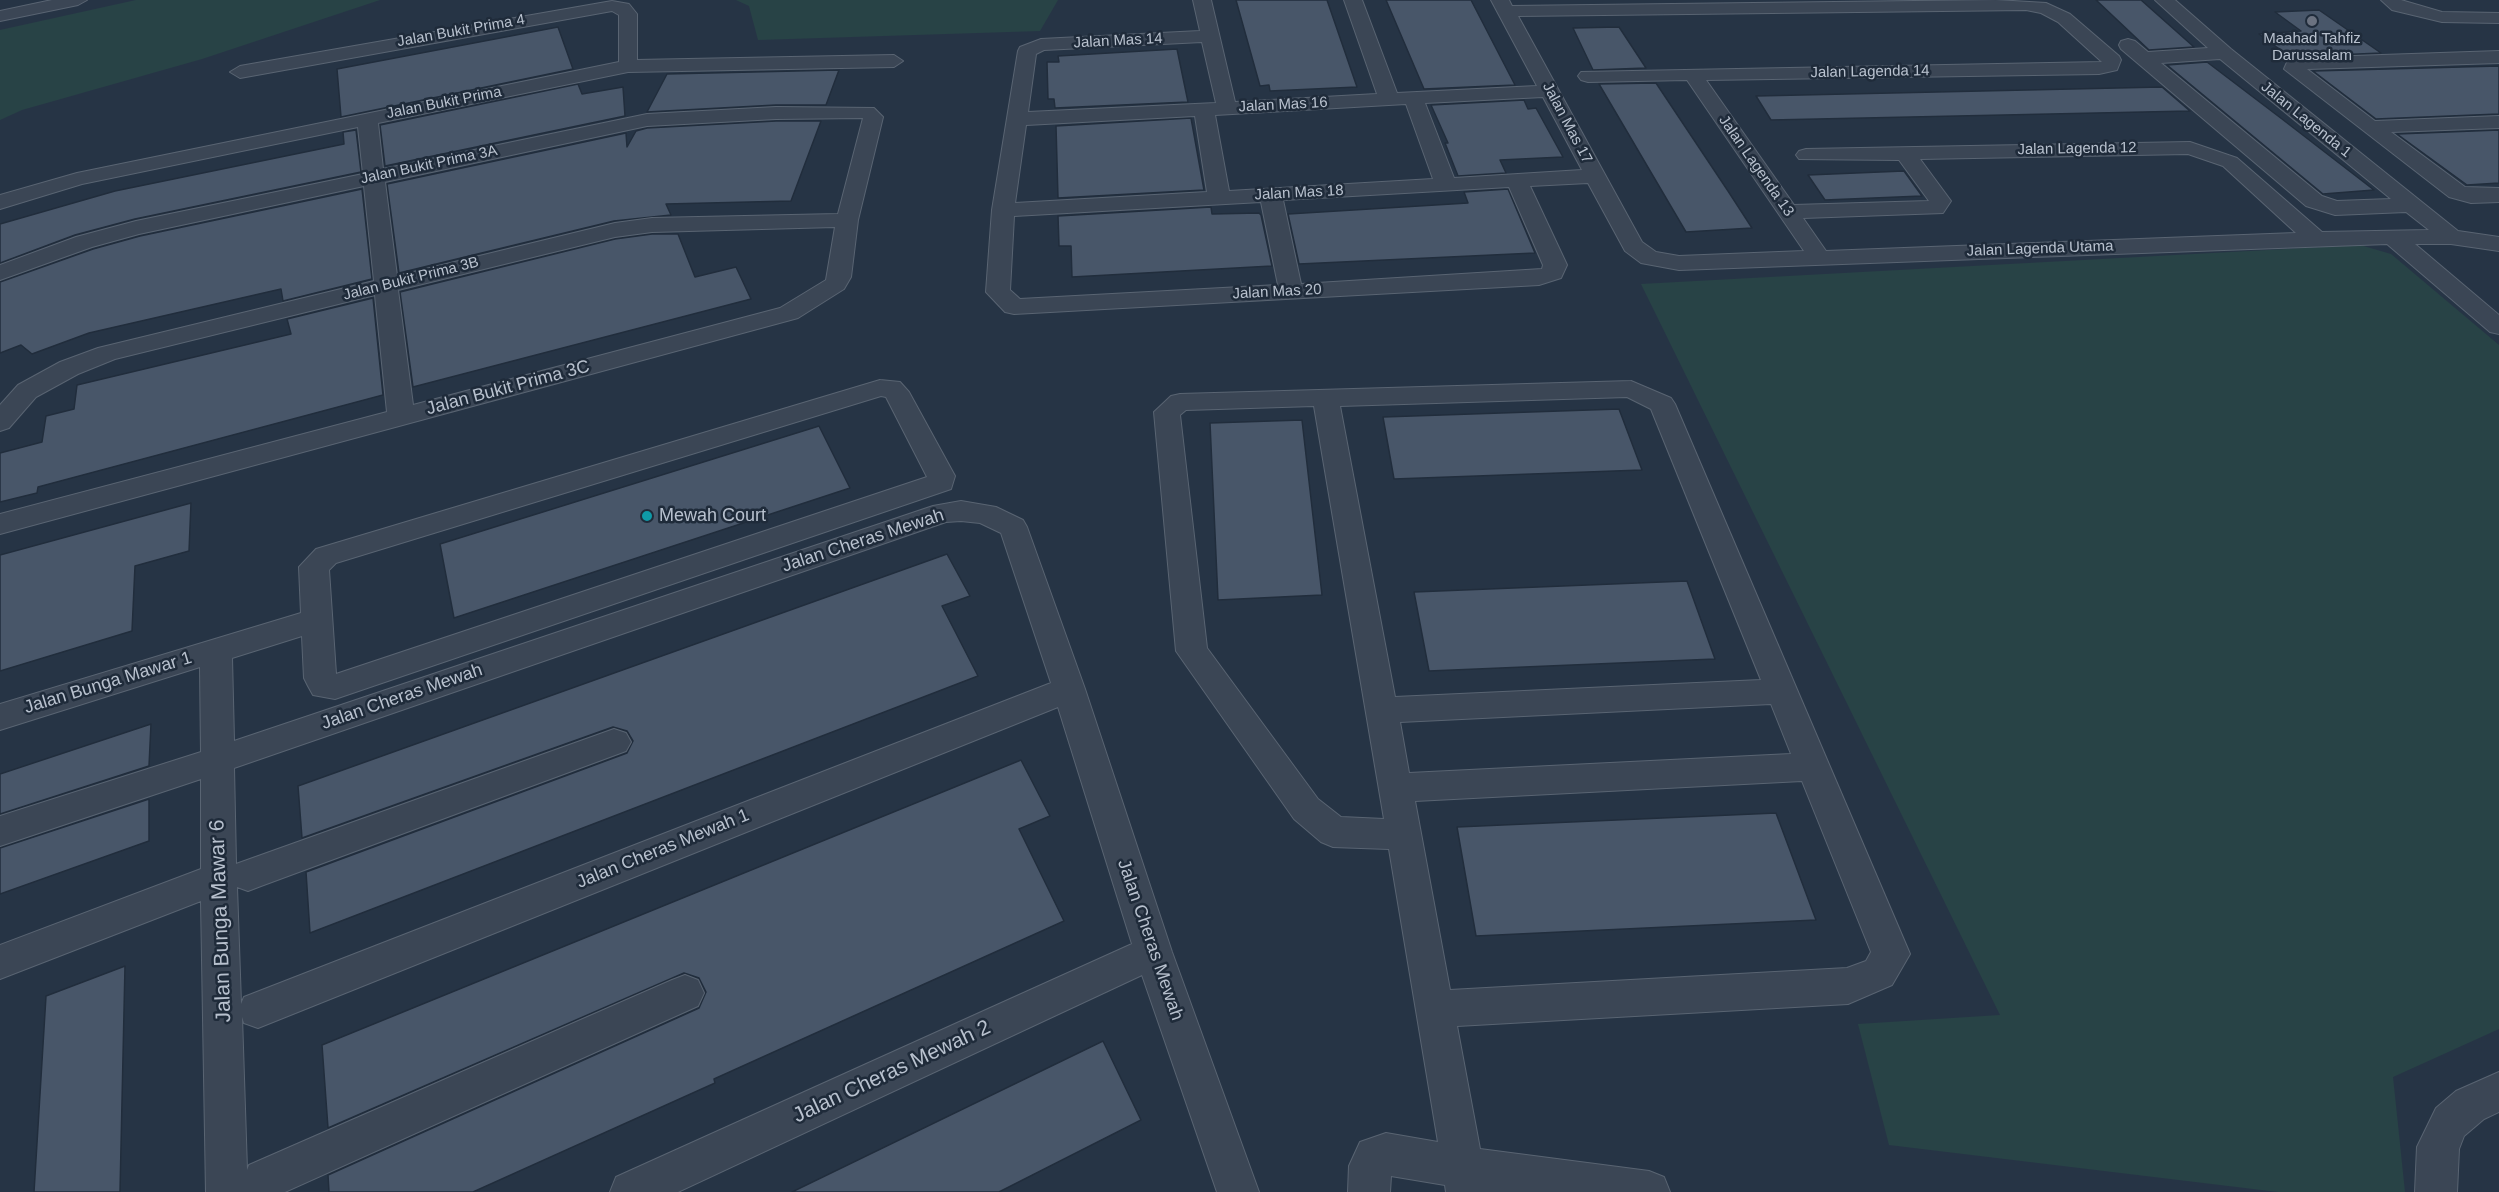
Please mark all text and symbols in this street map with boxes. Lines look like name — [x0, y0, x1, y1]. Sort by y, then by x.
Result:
street label: Jalan Bukit Prima 4 — [396, 11, 526, 51]
marker: Maahad Tahfiz Darussalam — [2305, 14, 2319, 28]
street label: Jalan Mas 14 — [1073, 30, 1163, 52]
place label: Maahad Tahfiz Darussalam — [2263, 30, 2361, 65]
street label: Jalan Lagenda 14 — [1810, 62, 1930, 82]
street label: Jalan Lagenda 1 — [2257, 78, 2355, 162]
street label: Jalan Mas 17 — [1538, 79, 1596, 167]
street label: Jalan Bukit Prima — [385, 83, 503, 123]
street label: Jalan Mas 16 — [1238, 94, 1328, 116]
street label: Jalan Lagenda 13 — [1714, 112, 1798, 220]
street label: Jalan Lagenda 12 — [2017, 139, 2137, 159]
street label: Jalan Bukit Prima 3A — [359, 142, 499, 188]
street label: Jalan Mas 18 — [1254, 182, 1344, 204]
street label: Jalan Lagenda Utama — [1966, 237, 2114, 261]
street label: Jalan Bukit Prima 3B — [341, 253, 481, 305]
street label: Jalan Mas 20 — [1232, 281, 1322, 303]
street label: Jalan Bukit Prima 3C — [424, 356, 592, 420]
place label: Mewah Court — [659, 505, 766, 527]
street label: Jalan Cheras Mewah — [779, 505, 947, 577]
marker: Mewah Court — [640, 509, 654, 523]
street label: Jalan Bunga Mawar 1 — [22, 647, 194, 719]
street label: Jalan Cheras Mewah — [319, 659, 485, 735]
street label: Jalan Cheras Mewah 1 — [574, 805, 752, 893]
street label: Jalan Bunga Mawar 6 — [205, 819, 237, 1023]
street label: Jalan Cheras Mewah — [1112, 857, 1188, 1023]
street label: Jalan Cheras Mewah 2 — [789, 1015, 995, 1129]

